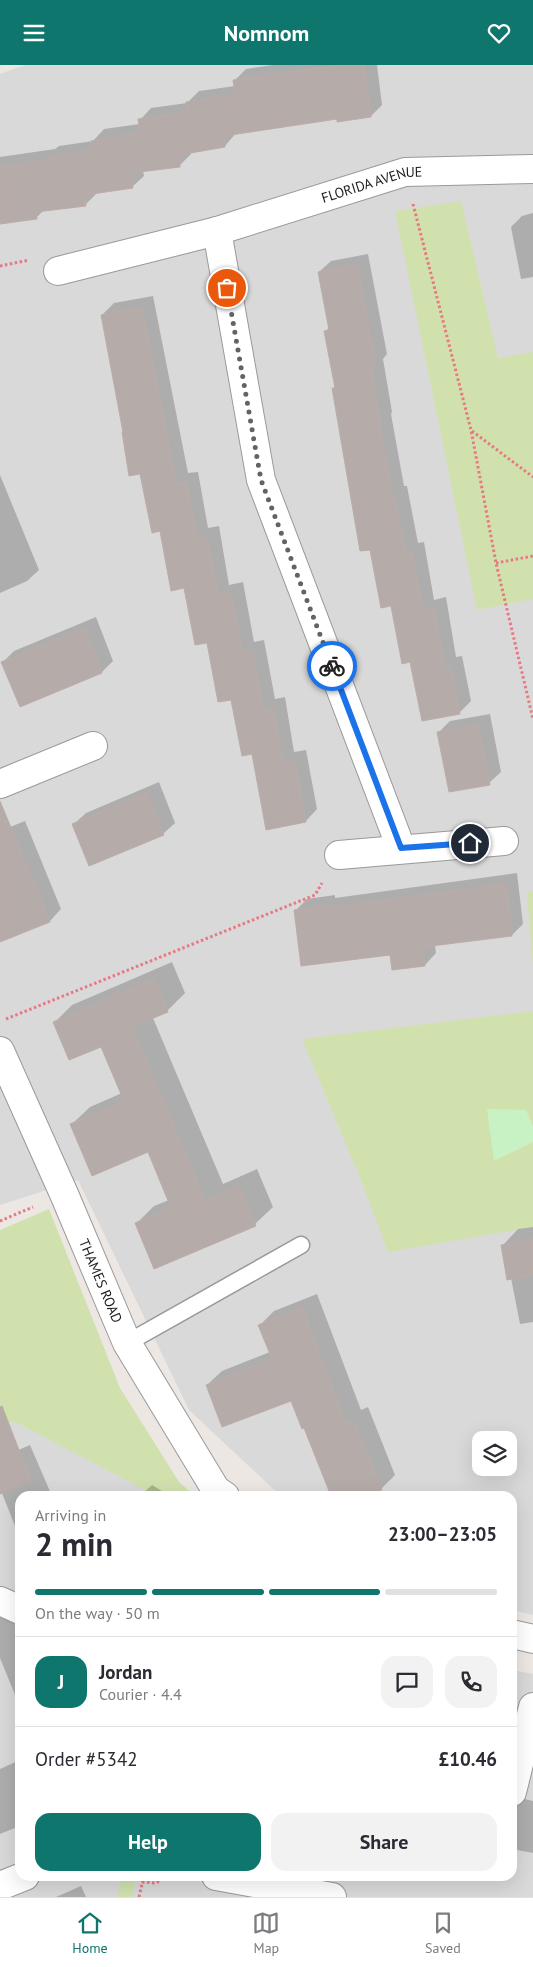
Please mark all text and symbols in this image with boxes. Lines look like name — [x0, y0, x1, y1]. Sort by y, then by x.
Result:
icon: menu — [20, 19, 48, 47]
text: Nomnom — [224, 19, 309, 47]
icon: heart — [485, 19, 513, 47]
street label: FLORIDA AVENUE — [319, 163, 422, 207]
pin — [206, 267, 248, 309]
icon: bag — [213, 274, 241, 302]
courier — [307, 641, 357, 691]
icon: bike — [318, 652, 346, 680]
pin — [449, 822, 491, 864]
icon: home — [456, 829, 484, 857]
street label: THAMES ROAD — [75, 1236, 126, 1326]
map controls — [472, 1431, 517, 1476]
button: layers — [472, 1431, 517, 1476]
text: Arriving in — [35, 1505, 106, 1525]
text: 23:00–23:05 — [388, 1522, 497, 1546]
text: 2 min — [35, 1523, 113, 1565]
text: On the way · 50 m — [35, 1603, 160, 1623]
button: chat — [381, 1656, 433, 1708]
button: phone — [445, 1656, 497, 1708]
text: Jordan — [99, 1660, 152, 1684]
text: J — [58, 1670, 64, 1694]
text: Courier · 4.4 — [99, 1684, 182, 1704]
text: Order #5342 — [35, 1747, 138, 1771]
text: £10.46 — [438, 1747, 497, 1771]
button: Help — [35, 1813, 261, 1871]
button: Share — [271, 1813, 497, 1871]
tab: Home — [72, 1909, 108, 1957]
tab: Map — [252, 1909, 280, 1957]
tab: Saved — [425, 1909, 461, 1957]

